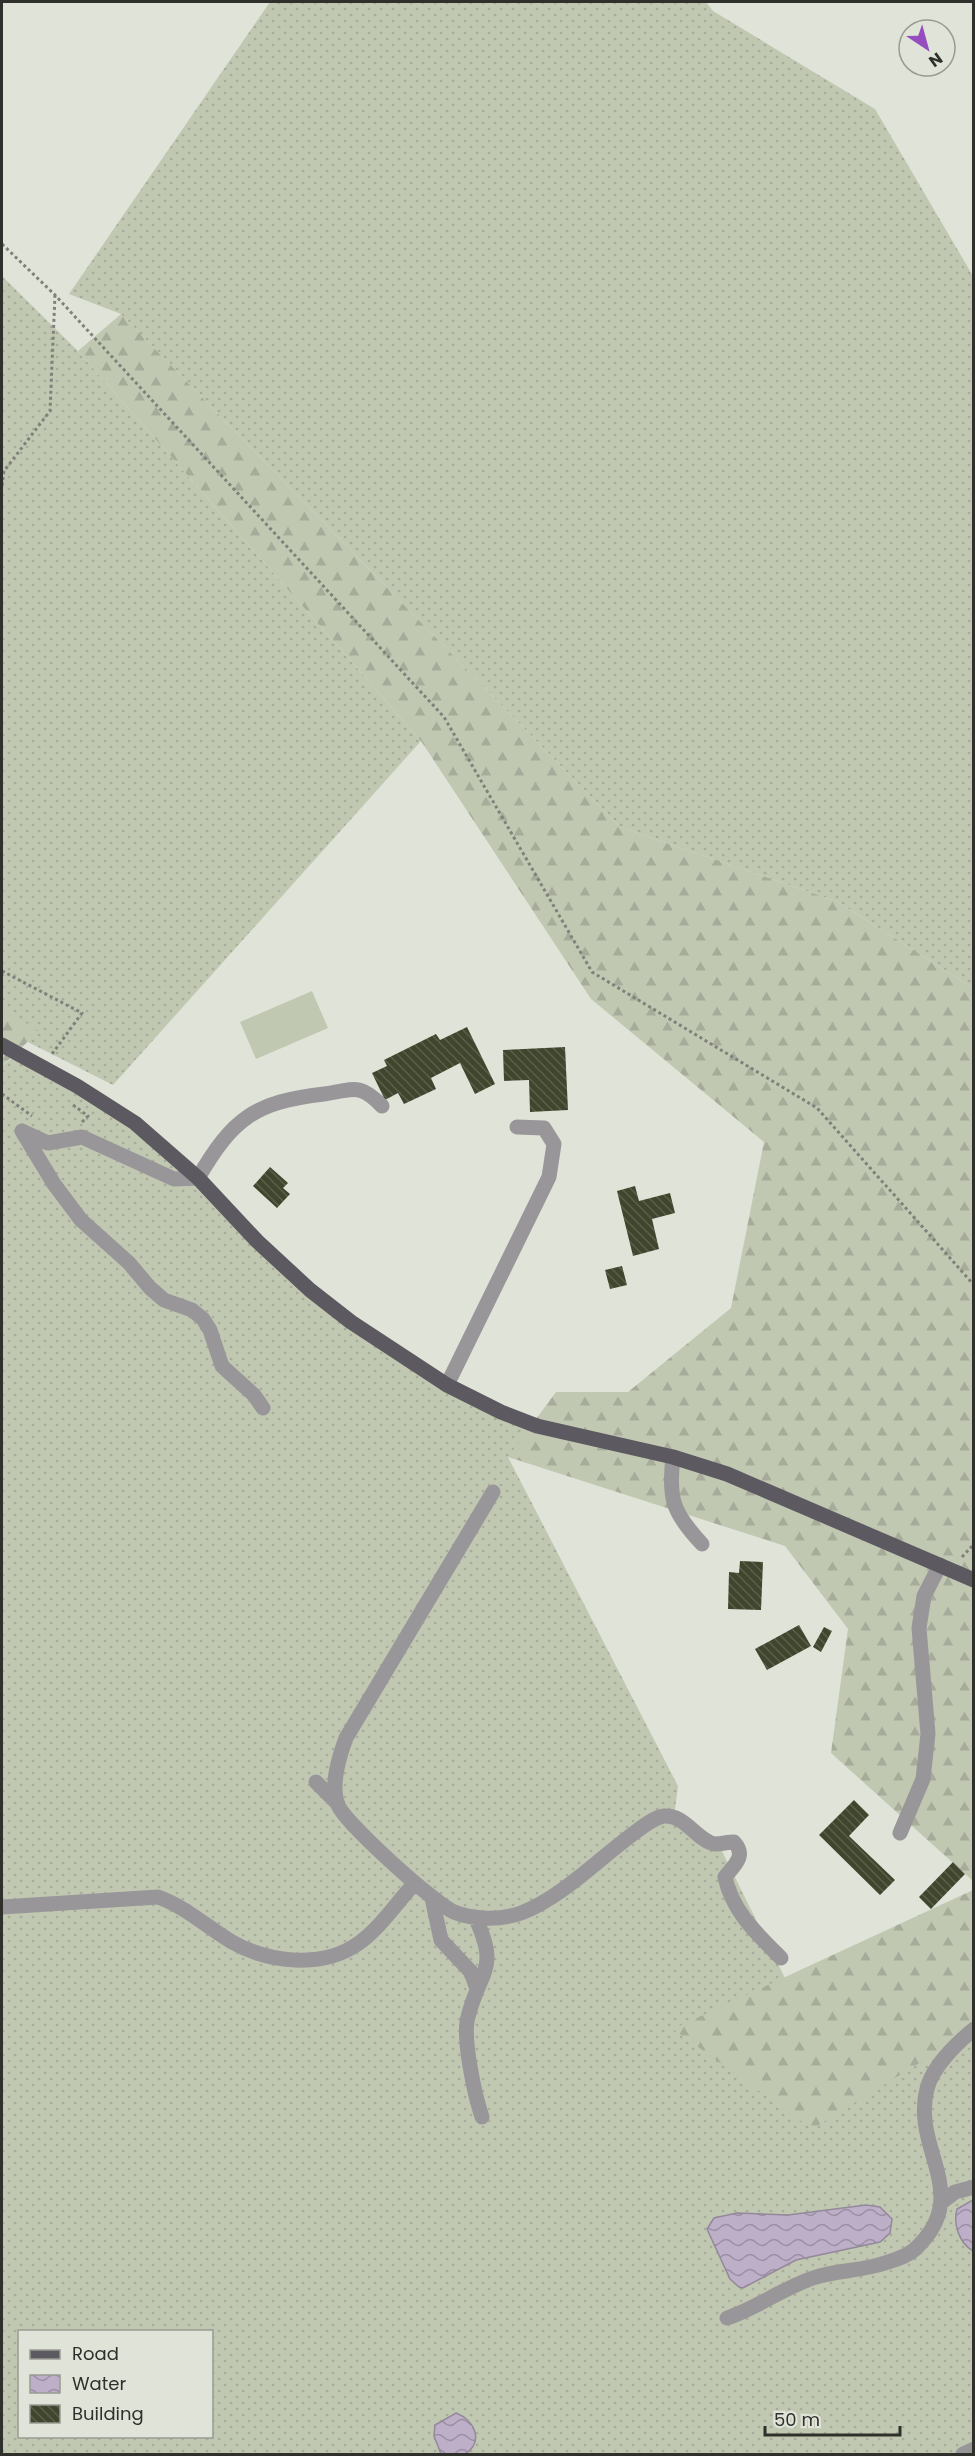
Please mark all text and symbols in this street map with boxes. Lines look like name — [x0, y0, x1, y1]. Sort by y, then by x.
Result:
north arrow — [897, 18, 957, 78]
text: N — [924, 47, 947, 73]
legend — [18, 2330, 213, 2438]
text: Road — [72, 2341, 119, 2366]
text: Water — [72, 2371, 126, 2396]
scale bar — [765, 2399, 900, 2437]
text: Building — [72, 2401, 144, 2426]
text: 50 m — [774, 2407, 820, 2432]

